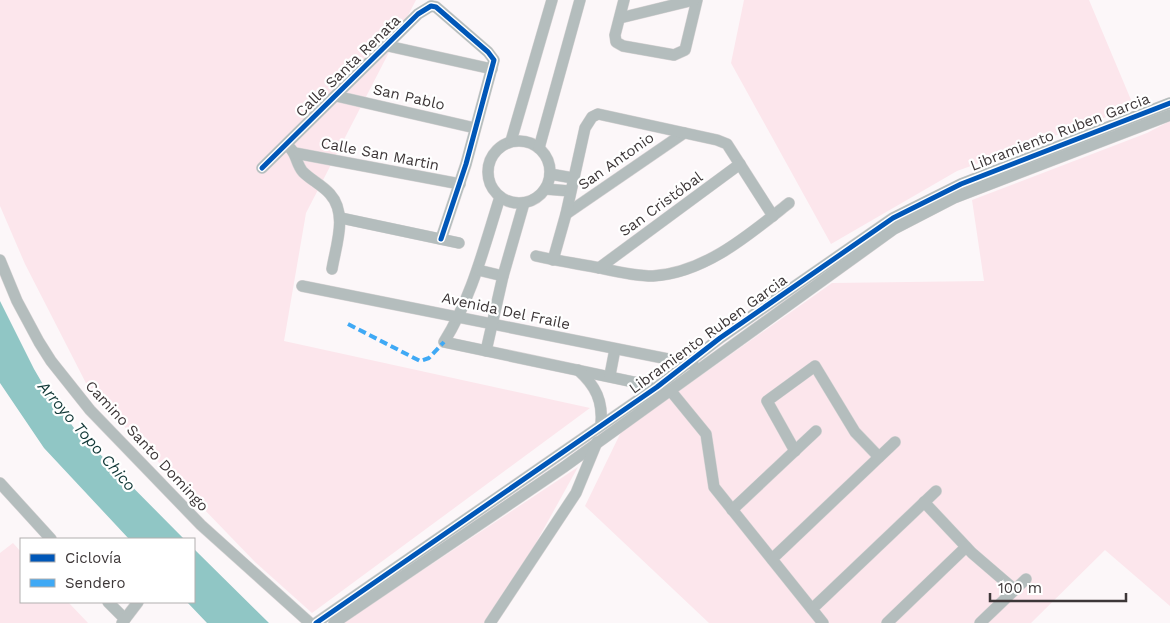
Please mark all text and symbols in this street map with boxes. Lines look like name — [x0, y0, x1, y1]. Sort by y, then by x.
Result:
street label: Calle Santa Renata — [292, 11, 405, 121]
street label: San Pablo — [371, 80, 447, 114]
street label: Libramiento Ruben Garcia — [968, 89, 1153, 175]
street label: San Antonio — [575, 128, 657, 194]
street label: Calle San Martin — [319, 134, 441, 174]
street label: San Cristóbal — [616, 168, 706, 240]
street label: Libramiento Ruben Garcia — [625, 270, 791, 397]
street label: Avenida Del Fraile — [440, 289, 572, 333]
water label: Arroyo Topo Chico — [33, 376, 140, 495]
street label: Camino Santo Domingo — [82, 377, 212, 515]
legend — [20, 538, 195, 603]
text: Ciclovía — [65, 549, 122, 567]
scale bar — [990, 570, 1126, 602]
text: Sendero — [65, 574, 126, 592]
text: 100 m — [998, 579, 1042, 597]

